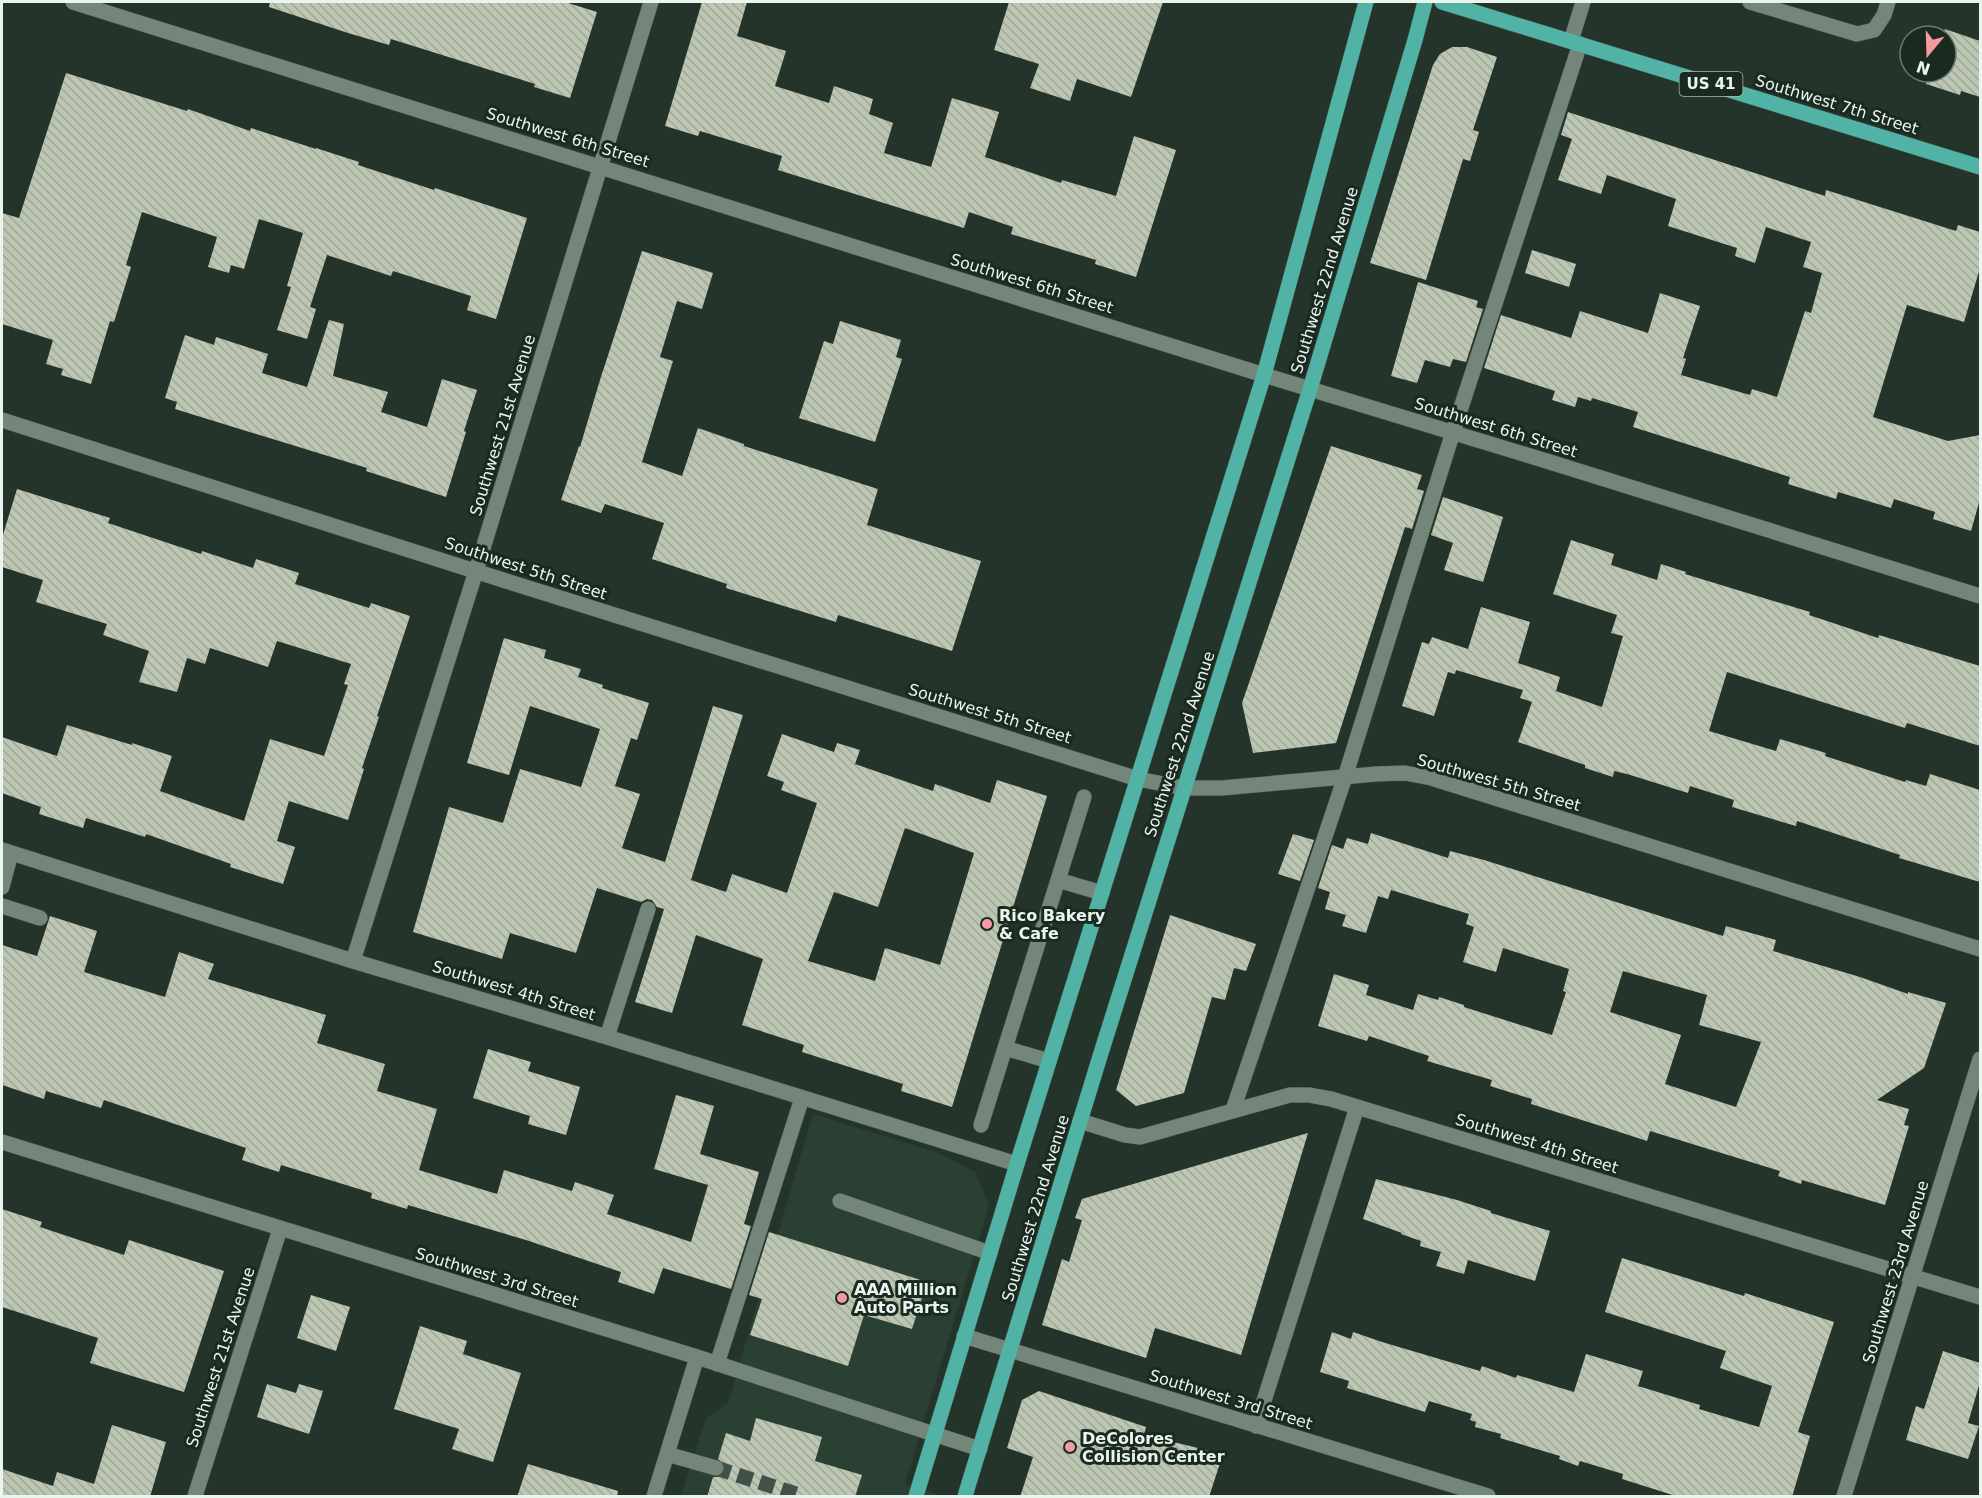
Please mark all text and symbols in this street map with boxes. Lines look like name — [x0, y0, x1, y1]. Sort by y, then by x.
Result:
north arrow — [1898, 24, 1958, 84]
text: N — [1914, 57, 1933, 79]
street label: Southwest 7th Street — [1753, 71, 1921, 138]
road number: US 41 — [1680, 72, 1742, 96]
street label: Southwest 6th Street — [484, 104, 652, 171]
street label: Southwest 22nd Avenue — [1287, 184, 1362, 376]
street label: Southwest 6th Street — [948, 250, 1116, 317]
street label: Southwest 21st Avenue — [466, 332, 539, 518]
street label: Southwest 6th Street — [1412, 394, 1580, 461]
street label: Southwest 5th Street — [442, 533, 609, 604]
street label: Southwest 22nd Avenue — [1140, 649, 1219, 839]
street label: Southwest 5th Street — [906, 680, 1074, 747]
street label: Southwest 5th Street — [1415, 750, 1583, 815]
place label: Rico Bakery & Cafe — [999, 906, 1106, 943]
marker: Rico Bakery & Cafe — [980, 917, 994, 931]
street label: Southwest 4th Street — [430, 957, 598, 1024]
street label: Southwest 4th Street — [1453, 1110, 1621, 1177]
street label: Southwest 22nd Avenue — [998, 1112, 1073, 1304]
street label: Southwest 23rd Avenue — [1859, 1178, 1932, 1366]
street label: Southwest 3rd Street — [413, 1244, 581, 1311]
street label: Southwest 21st Avenue — [182, 1265, 259, 1450]
place label: AAA Million Auto Parts — [854, 1280, 957, 1317]
marker: AAA Million Auto Parts — [835, 1291, 849, 1305]
street label: Southwest 3rd Street — [1147, 1366, 1315, 1433]
place label: DeColores Collision Center — [1082, 1429, 1225, 1466]
marker: DeColores Collision Center — [1063, 1440, 1077, 1454]

